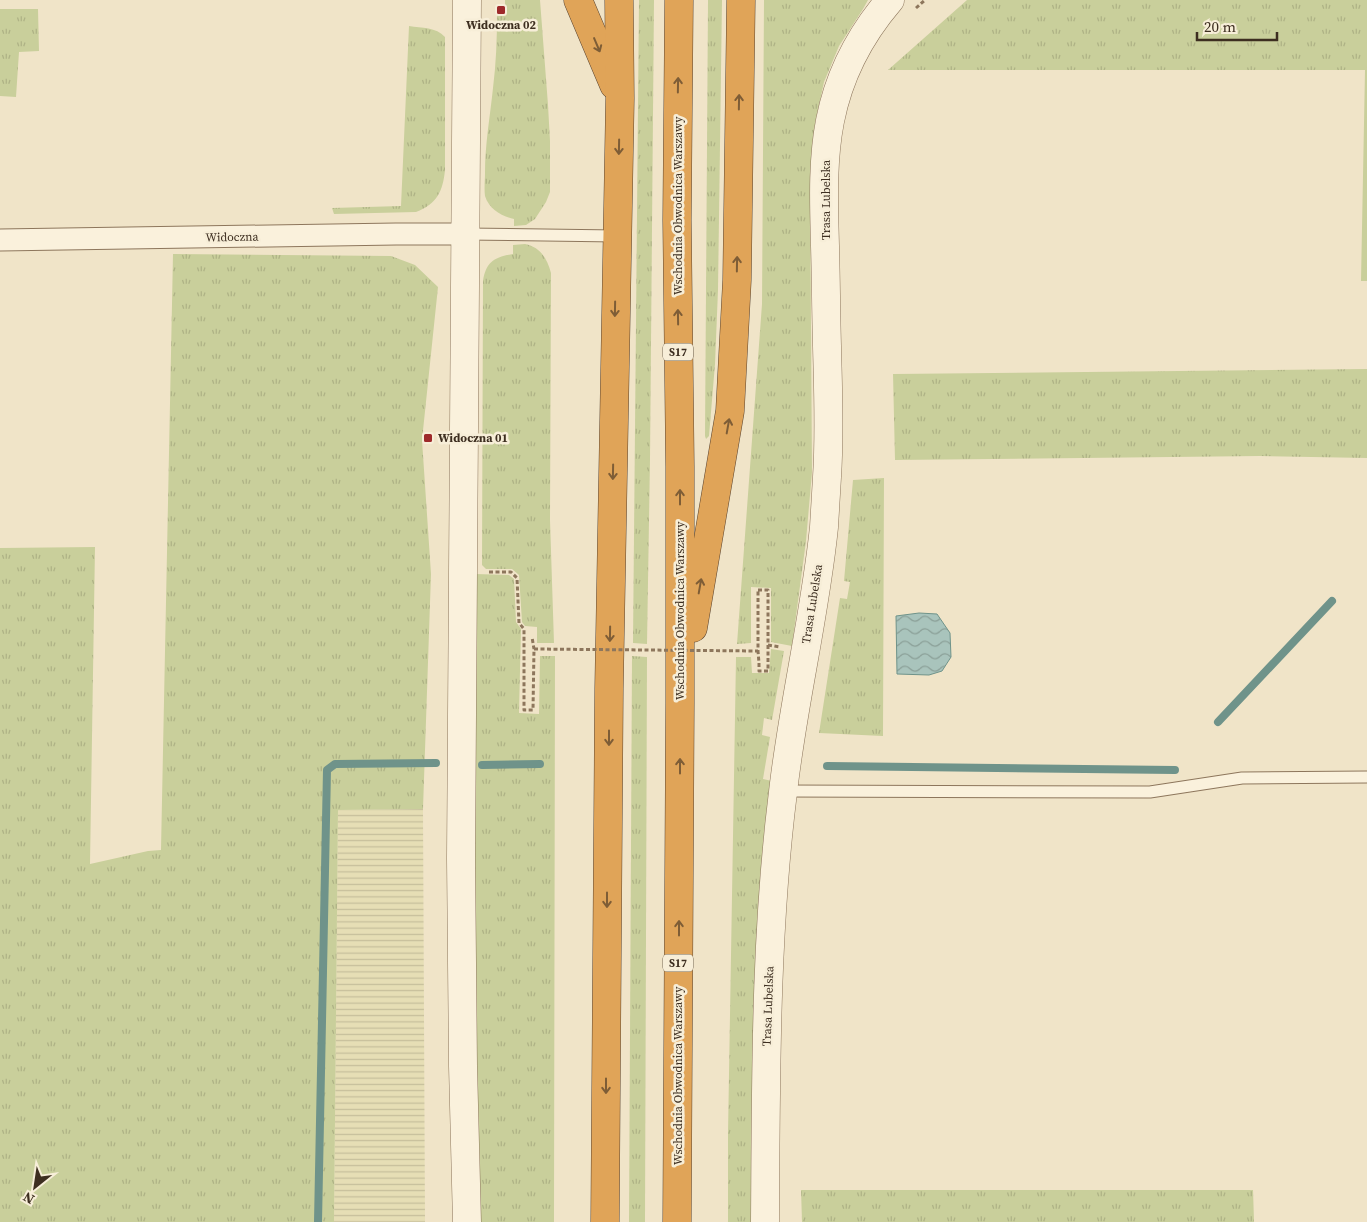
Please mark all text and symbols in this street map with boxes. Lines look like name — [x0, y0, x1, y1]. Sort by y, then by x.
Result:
marker: Widoczna 02 — [495, 4, 507, 16]
scale bar — [1197, 10, 1277, 42]
text: 20 m — [1204, 16, 1236, 37]
place label: Widoczna 02 — [466, 17, 537, 33]
one-way arrow — [593, 37, 602, 52]
one-way arrow — [673, 77, 683, 93]
one-way arrow — [734, 94, 744, 110]
street label: Wschodnia Obwodnica Warszawy — [670, 116, 686, 295]
one-way arrow — [614, 139, 623, 155]
street label: Trasa Lubelska — [818, 159, 834, 240]
street label: Widoczna — [205, 229, 260, 245]
one-way arrow — [733, 256, 742, 272]
one-way arrow — [611, 301, 620, 317]
one-way arrow — [673, 309, 683, 326]
road number: S17 — [663, 344, 693, 361]
one-way arrow — [723, 419, 733, 435]
place label: Widoczna 01 — [438, 430, 508, 446]
marker: Widoczna 01 — [422, 432, 434, 444]
one-way arrow — [608, 464, 617, 480]
one-way arrow — [675, 489, 685, 506]
street label: Wschodnia Obwodnica Warszawy — [672, 521, 688, 700]
street label: Trasa Lubelska — [798, 562, 826, 645]
one-way arrow — [695, 579, 705, 595]
one-way arrow — [605, 626, 615, 642]
one-way arrow — [604, 729, 613, 745]
one-way arrow — [675, 758, 684, 774]
one-way arrow — [603, 892, 612, 908]
one-way arrow — [674, 921, 683, 937]
road number: S17 — [663, 954, 693, 971]
street label: Trasa Lubelska — [759, 965, 777, 1046]
street label: Wschodnia Obwodnica Warszawy — [670, 986, 686, 1165]
one-way arrow — [601, 1078, 611, 1094]
north arrow — [10, 1162, 60, 1212]
text: N — [19, 1187, 38, 1209]

